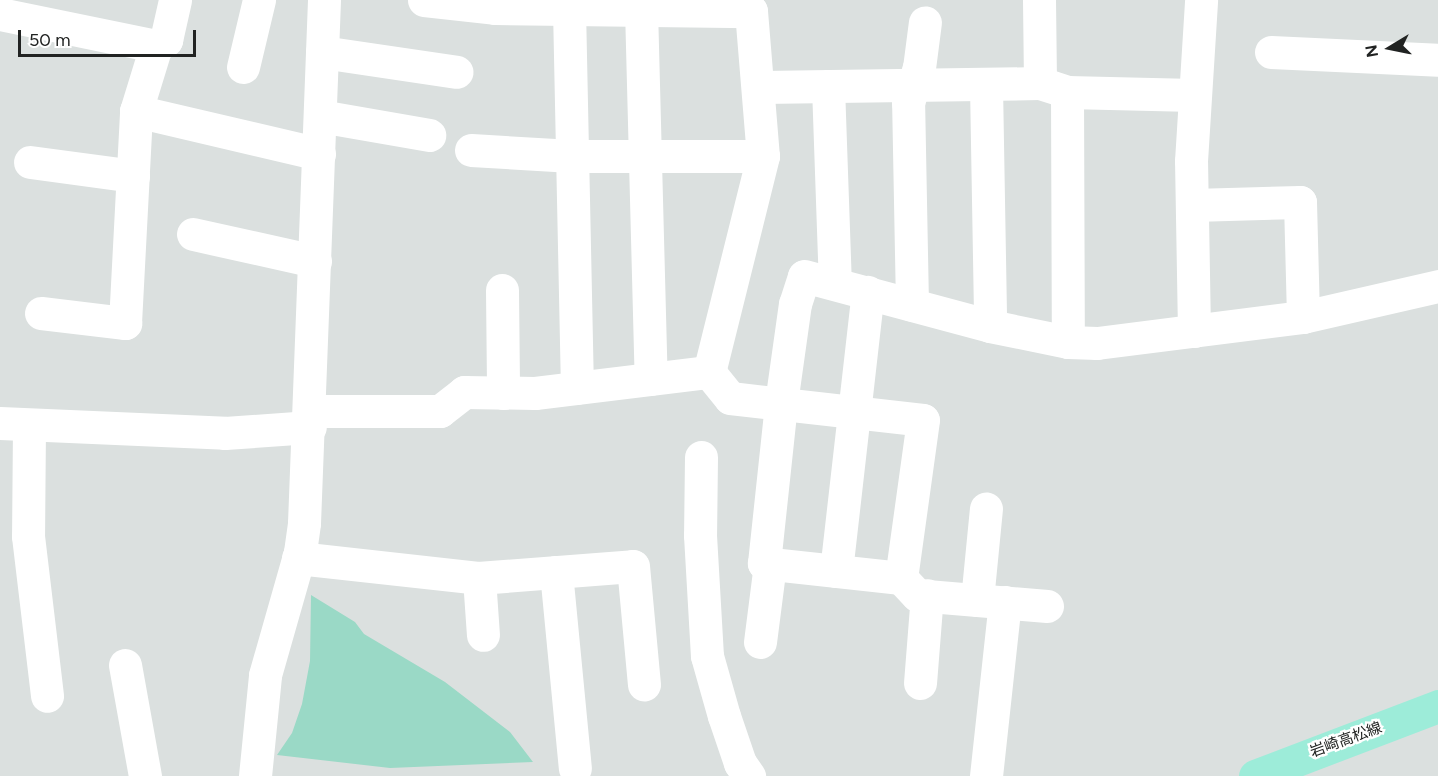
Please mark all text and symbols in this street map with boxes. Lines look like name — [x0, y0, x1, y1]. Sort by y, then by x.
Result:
scale bar — [21, 18, 200, 56]
north arrow — [1360, 18, 1420, 78]
text: 50 m — [29, 29, 71, 51]
text: N — [1361, 43, 1382, 59]
street label: 岩崎高松線 — [1308, 719, 1384, 761]

